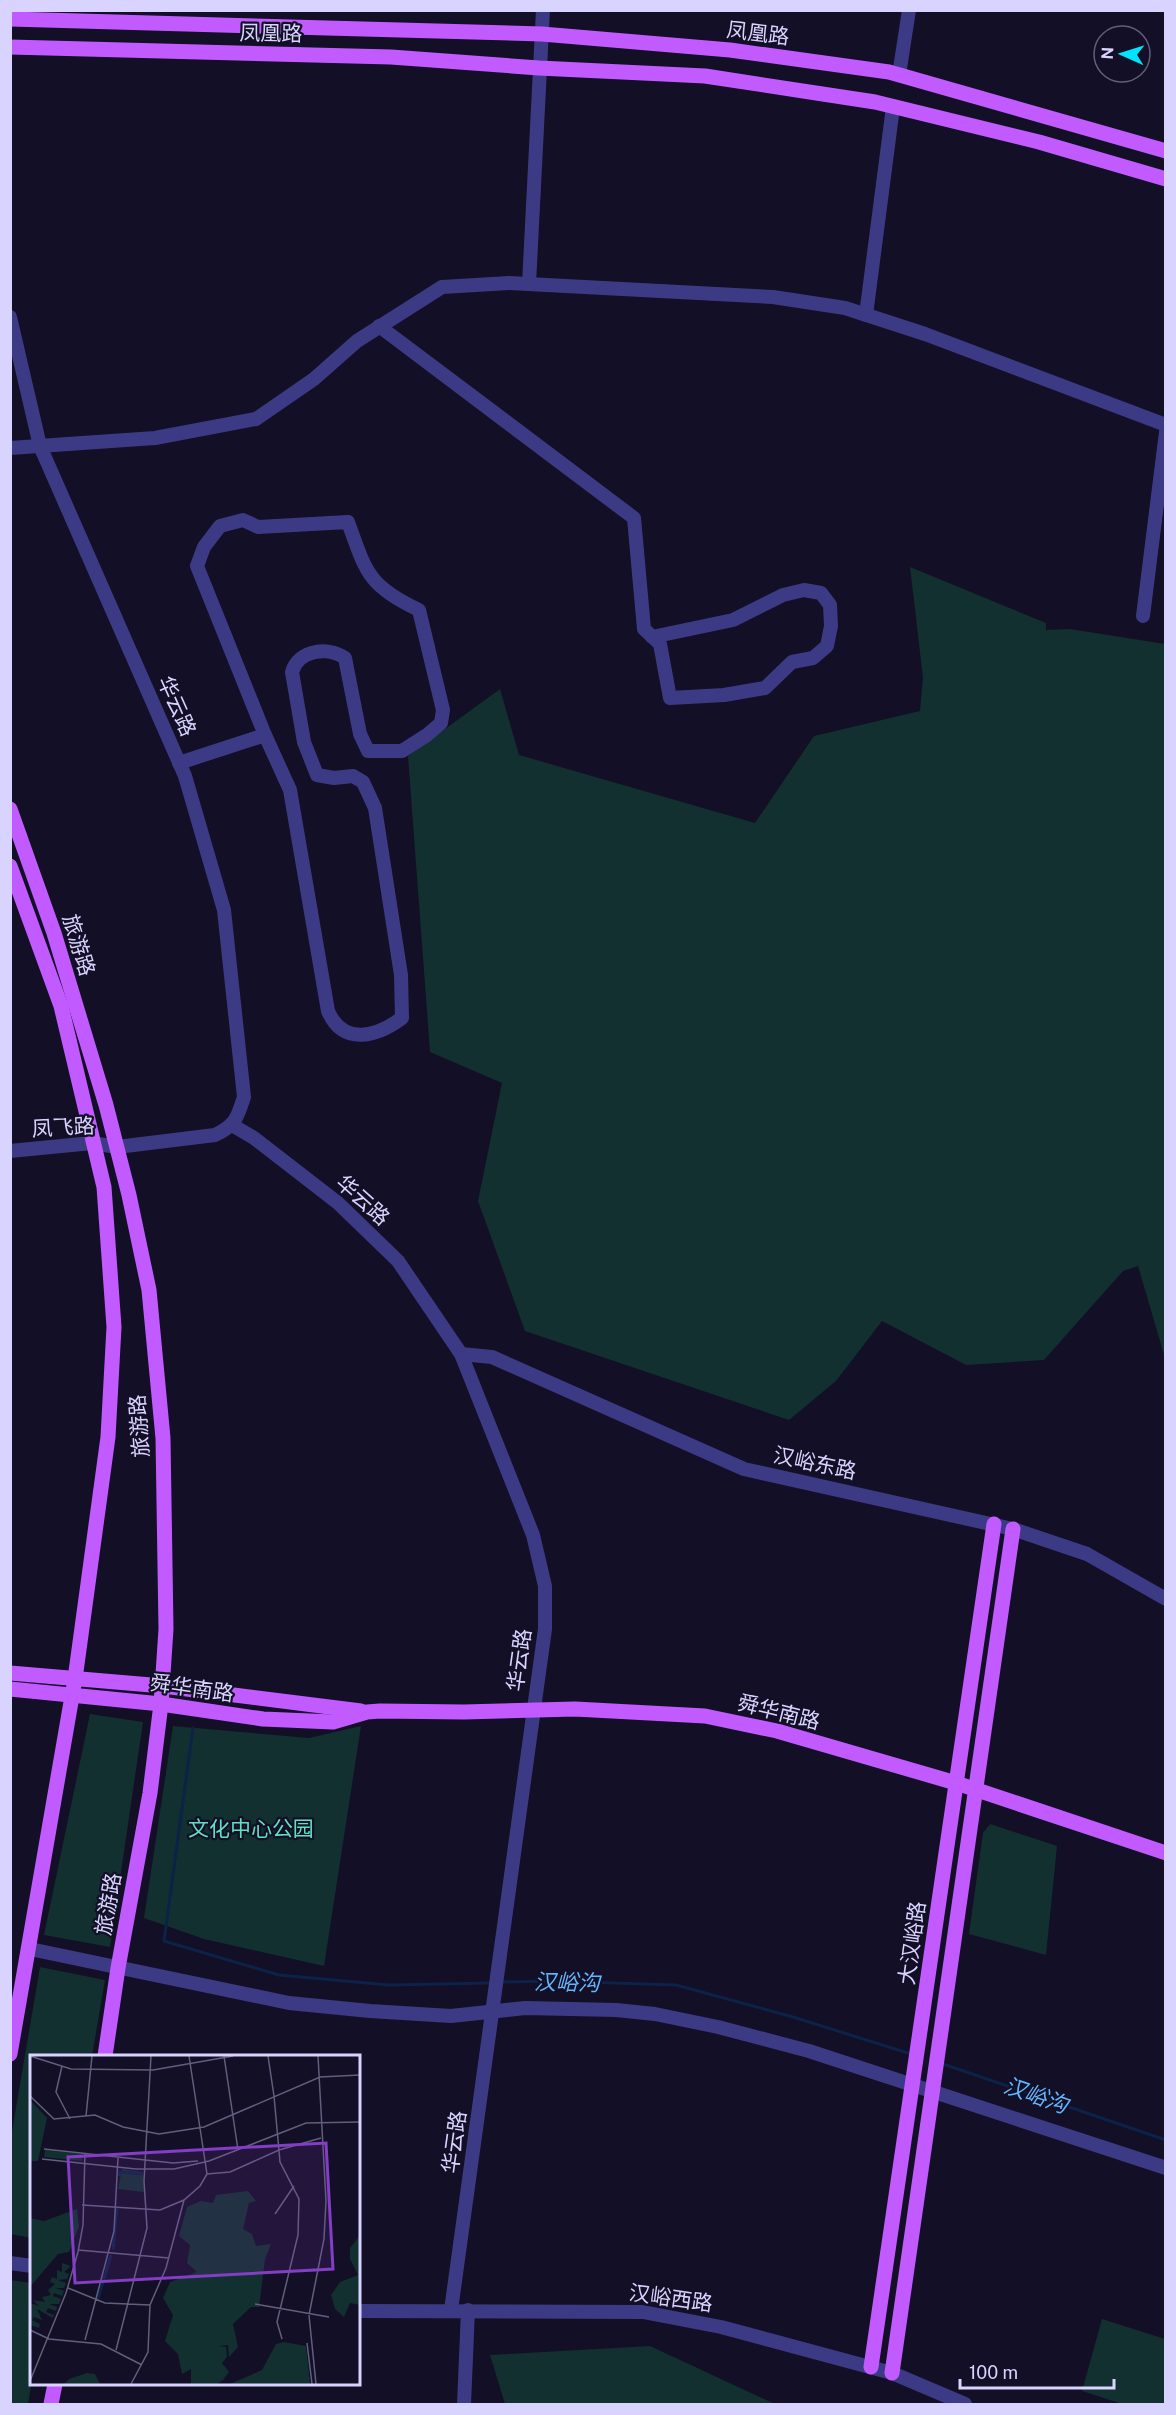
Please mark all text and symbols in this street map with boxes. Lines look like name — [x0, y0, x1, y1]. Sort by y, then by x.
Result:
street label: 凤凰路 — [725, 17, 791, 49]
street label: 凤凰路 — [239, 20, 303, 46]
north arrow — [1092, 24, 1152, 84]
text: N — [1098, 46, 1117, 60]
street label: 华云路 — [153, 672, 201, 740]
street label: 旅游路 — [58, 911, 100, 979]
street label: 凤飞路 — [31, 1113, 95, 1141]
street label: 华云路 — [331, 1170, 395, 1230]
street label: 旅游路 — [124, 1394, 154, 1458]
street label: 汉峪东路 — [771, 1442, 859, 1484]
street label: 华云路 — [502, 1627, 536, 1693]
street label: 舜华南路 — [149, 1670, 235, 1706]
street label: 舜华南路 — [735, 1690, 823, 1734]
park label: 文化中心公园 — [188, 1816, 314, 1841]
street label: 旅游路 — [90, 1871, 126, 1937]
street label: 大汉峪路 — [894, 1900, 930, 1986]
water label: 汉峪沟 — [534, 1968, 602, 1996]
inset map — [30, 2055, 360, 2385]
water label: 汉峪沟 — [1001, 2072, 1073, 2119]
street label: 华云路 — [437, 2109, 471, 2175]
street label: 汉峪西路 — [628, 2280, 714, 2316]
scale bar — [960, 2352, 1114, 2390]
text: 100 m — [969, 2362, 1018, 2383]

